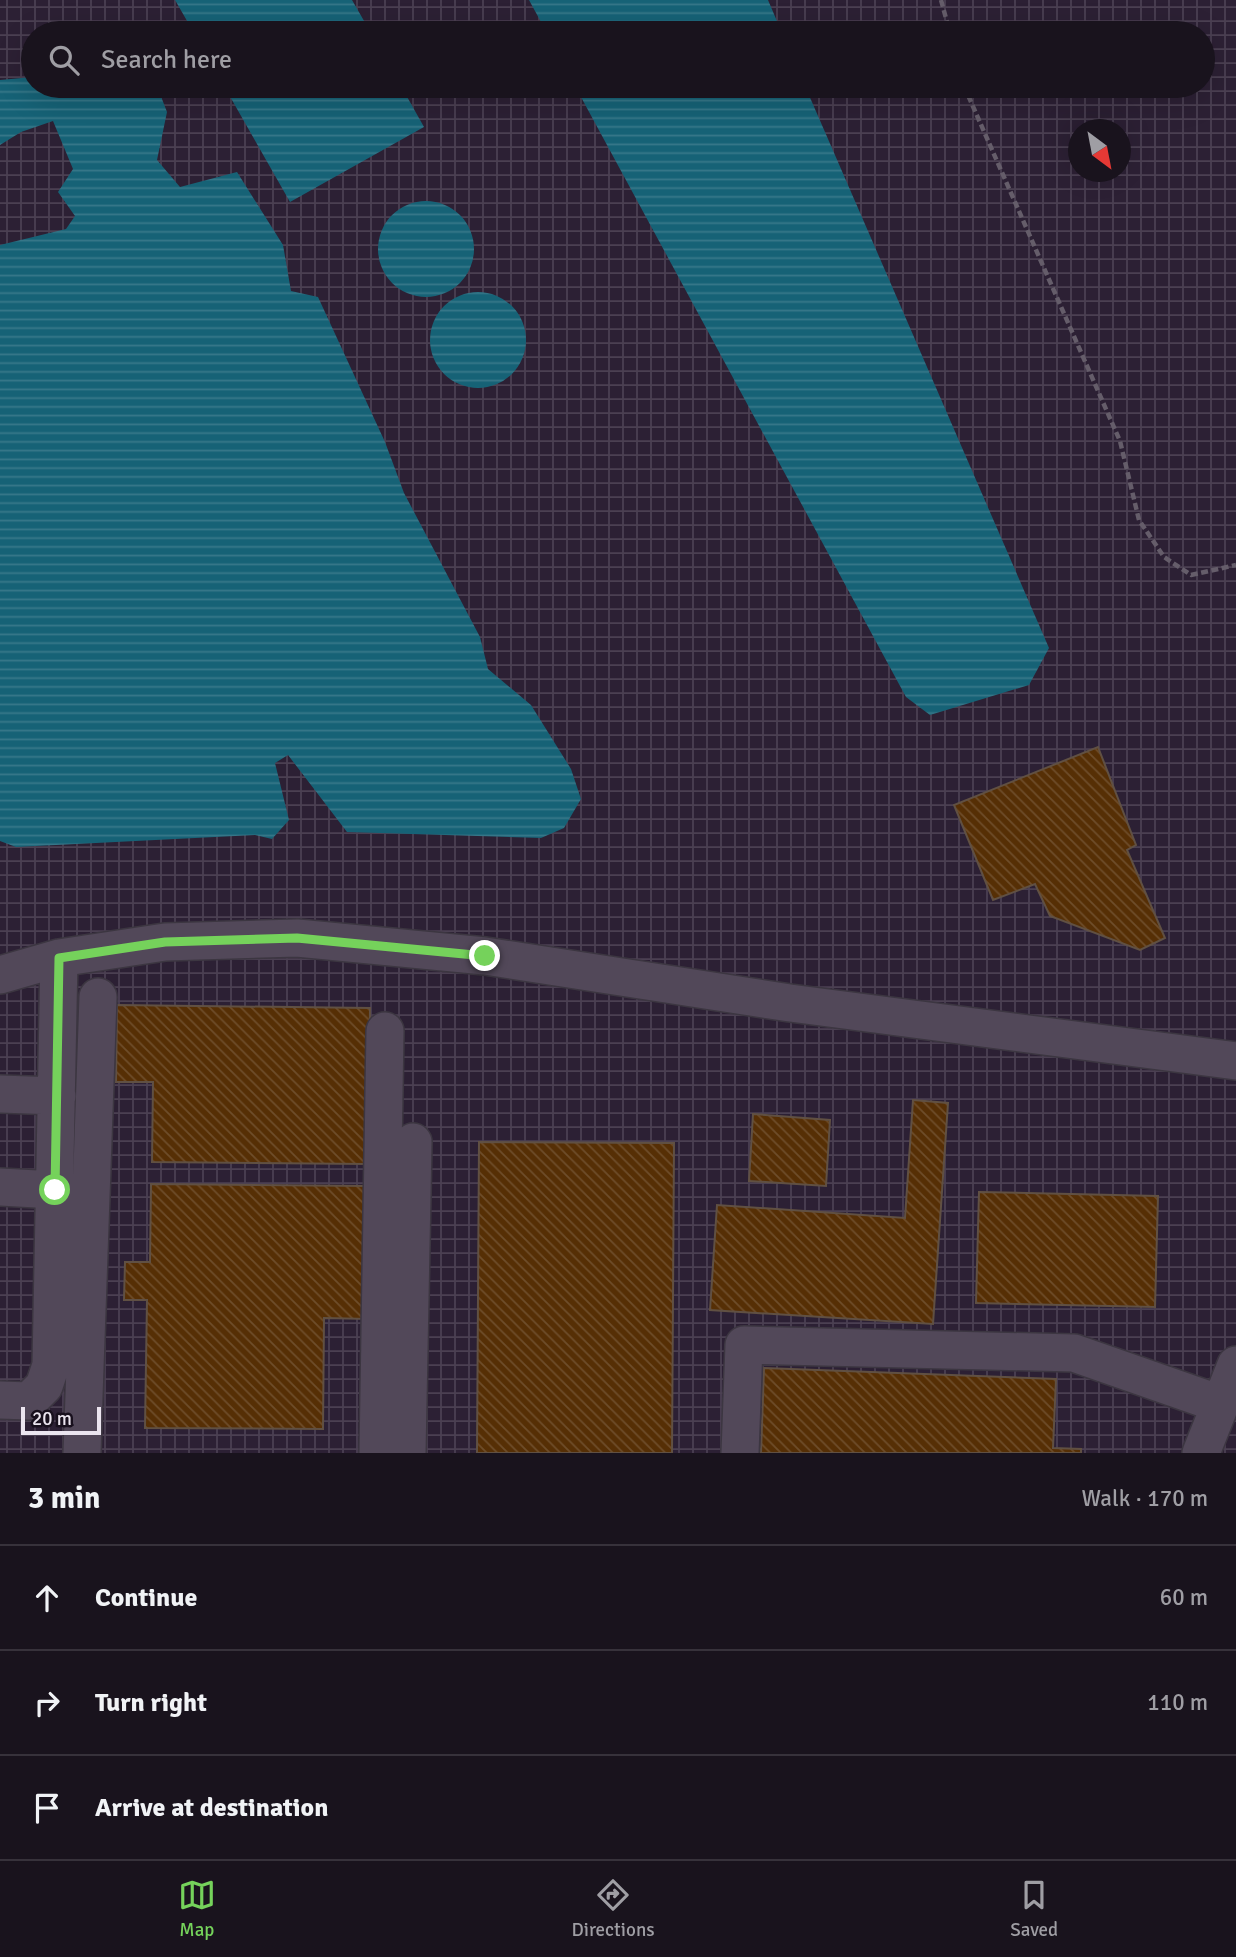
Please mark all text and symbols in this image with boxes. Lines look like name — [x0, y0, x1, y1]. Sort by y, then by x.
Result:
search box — [21, 21, 1215, 98]
icon: search — [45, 41, 83, 79]
text: Search here — [101, 44, 232, 76]
north arrow — [1068, 119, 1131, 182]
route end — [469, 940, 500, 971]
route start — [39, 1174, 70, 1205]
scale bar — [21, 1404, 102, 1436]
text: 20 m — [32, 1407, 72, 1431]
text: 3 min — [28, 1480, 100, 1517]
text: Walk · 170 m — [1082, 1484, 1208, 1513]
icon: ahead — [28, 1579, 66, 1617]
text: Continue — [95, 1582, 197, 1614]
text: 60 m — [1160, 1583, 1208, 1612]
icon: right — [28, 1684, 66, 1722]
text: Turn right — [95, 1687, 207, 1719]
text: 110 m — [1147, 1688, 1208, 1717]
icon: arrive — [28, 1789, 66, 1827]
text: Arrive at destination — [95, 1792, 328, 1824]
tab: Map — [178, 1876, 216, 1942]
tab: Directions — [572, 1876, 655, 1942]
tab: Saved — [1010, 1876, 1058, 1942]

